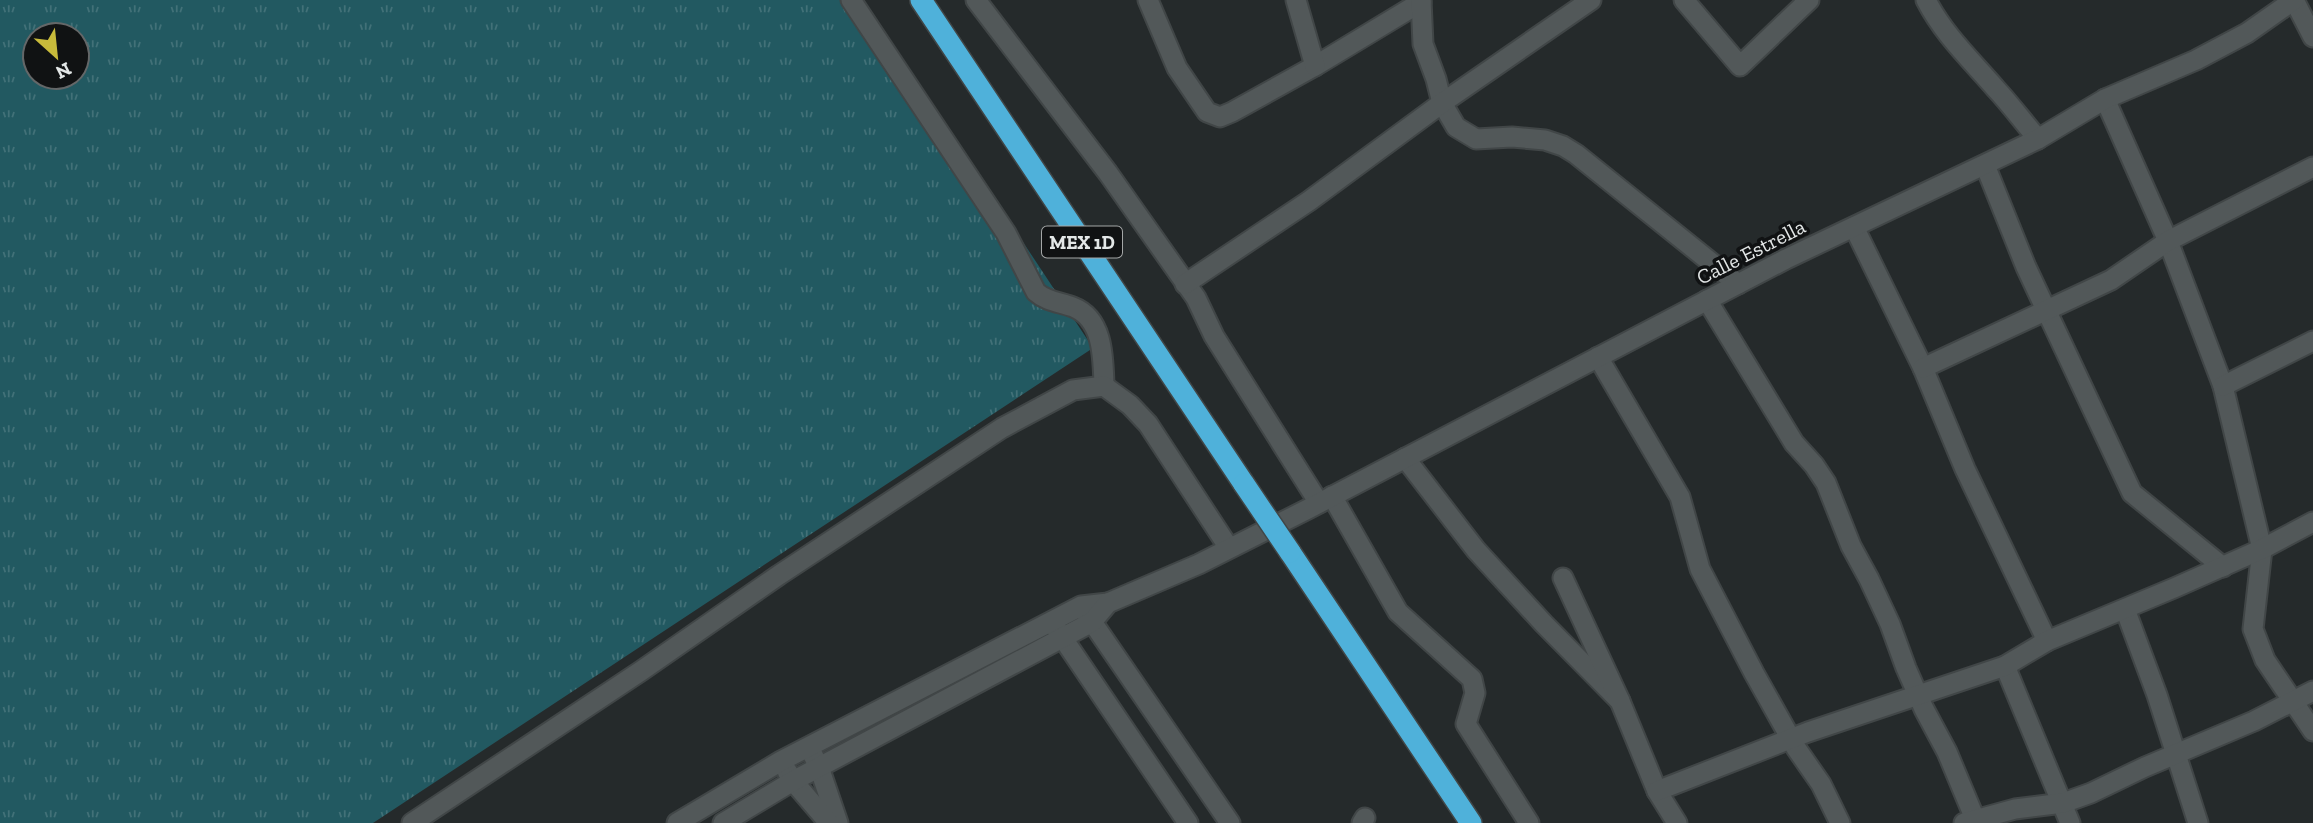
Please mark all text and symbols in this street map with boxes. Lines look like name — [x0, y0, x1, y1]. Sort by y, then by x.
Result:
north arrow — [21, 21, 91, 91]
text: N — [52, 57, 75, 84]
street label: Calle Estrella — [1692, 213, 1809, 290]
road number: MEX 1D — [1042, 226, 1122, 258]

